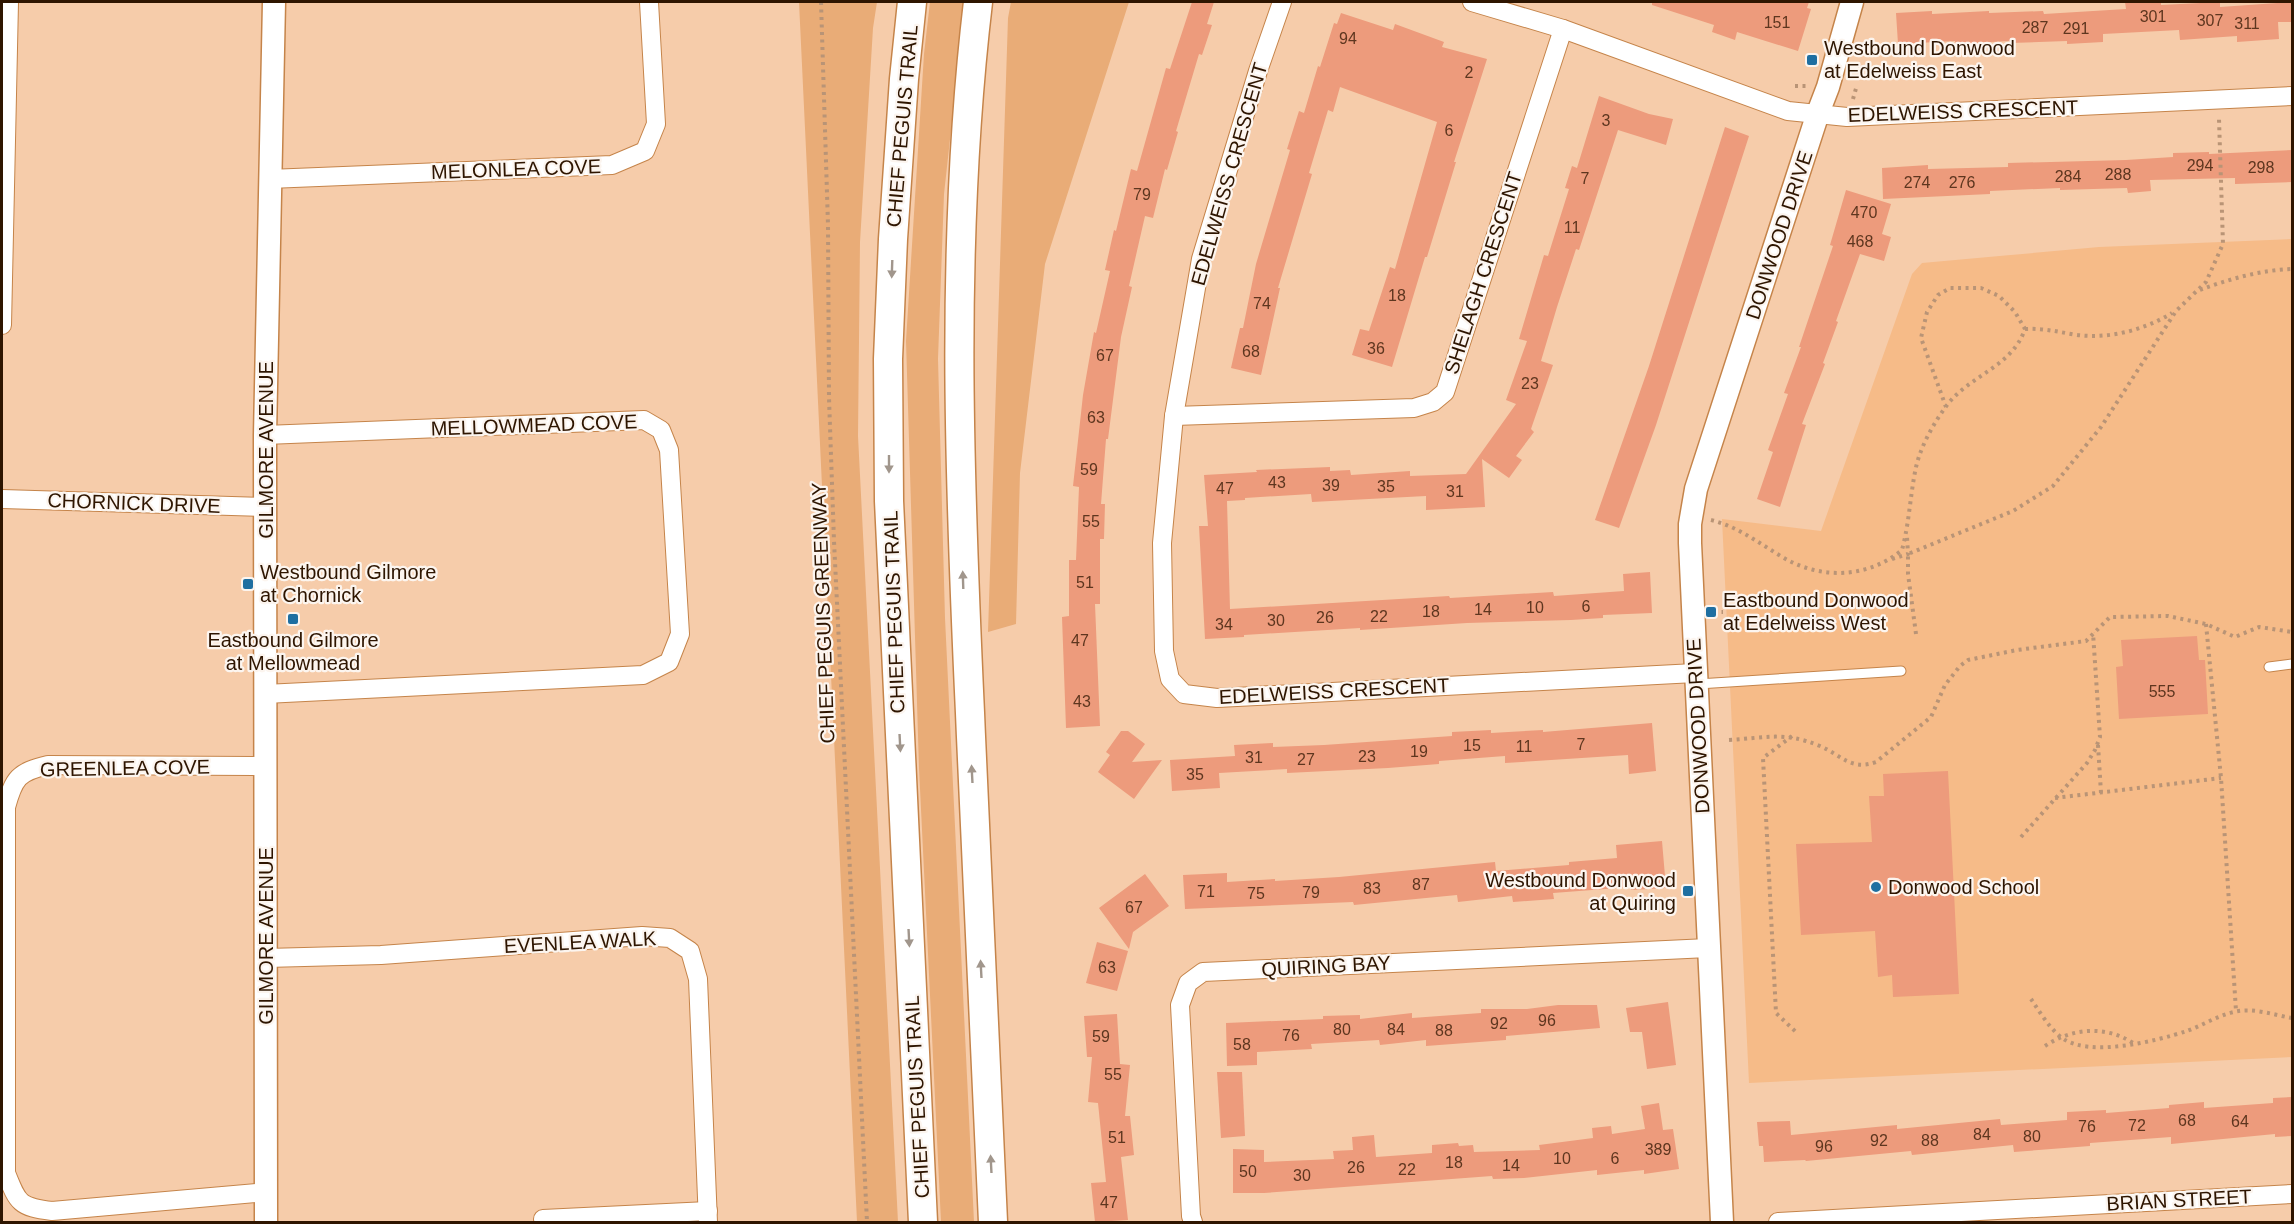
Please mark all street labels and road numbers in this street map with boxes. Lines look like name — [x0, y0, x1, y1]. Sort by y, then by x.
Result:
street label: CHIEF PEGUIS TRAIL — [882, 24, 922, 228]
street label: EDELWEISS CRESCENT — [1187, 60, 1271, 288]
street label: EDELWEISS CRESCENT — [1847, 96, 2079, 126]
street label: DONWOOD DRIVE — [1741, 148, 1817, 322]
street label: MELONLEA COVE — [431, 155, 601, 183]
street label: SHELAGH CRESCENT — [1440, 169, 1526, 377]
street label: GILMORE AVENUE — [255, 361, 277, 539]
street label: MELLOWMEAD COVE — [430, 410, 638, 440]
street label: CHIEF PEGUIS GREENWAY — [807, 482, 839, 744]
street label: CHORNICK DRIVE — [47, 489, 221, 517]
street label: CHIEF PEGUIS TRAIL — [879, 510, 909, 714]
street label: DONWOOD DRIVE — [1682, 638, 1714, 814]
street label: EDELWEISS CRESCENT — [1218, 674, 1450, 708]
street label: GREENLEA COVE — [40, 756, 210, 780]
street label: GILMORE AVENUE — [255, 847, 277, 1025]
street label: EVENLEA WALK — [503, 927, 657, 957]
street label: QUIRING BAY — [1261, 952, 1391, 980]
street label: CHIEF PEGUIS TRAIL — [901, 995, 933, 1199]
street label: BRIAN STREET — [2106, 1185, 2252, 1215]

